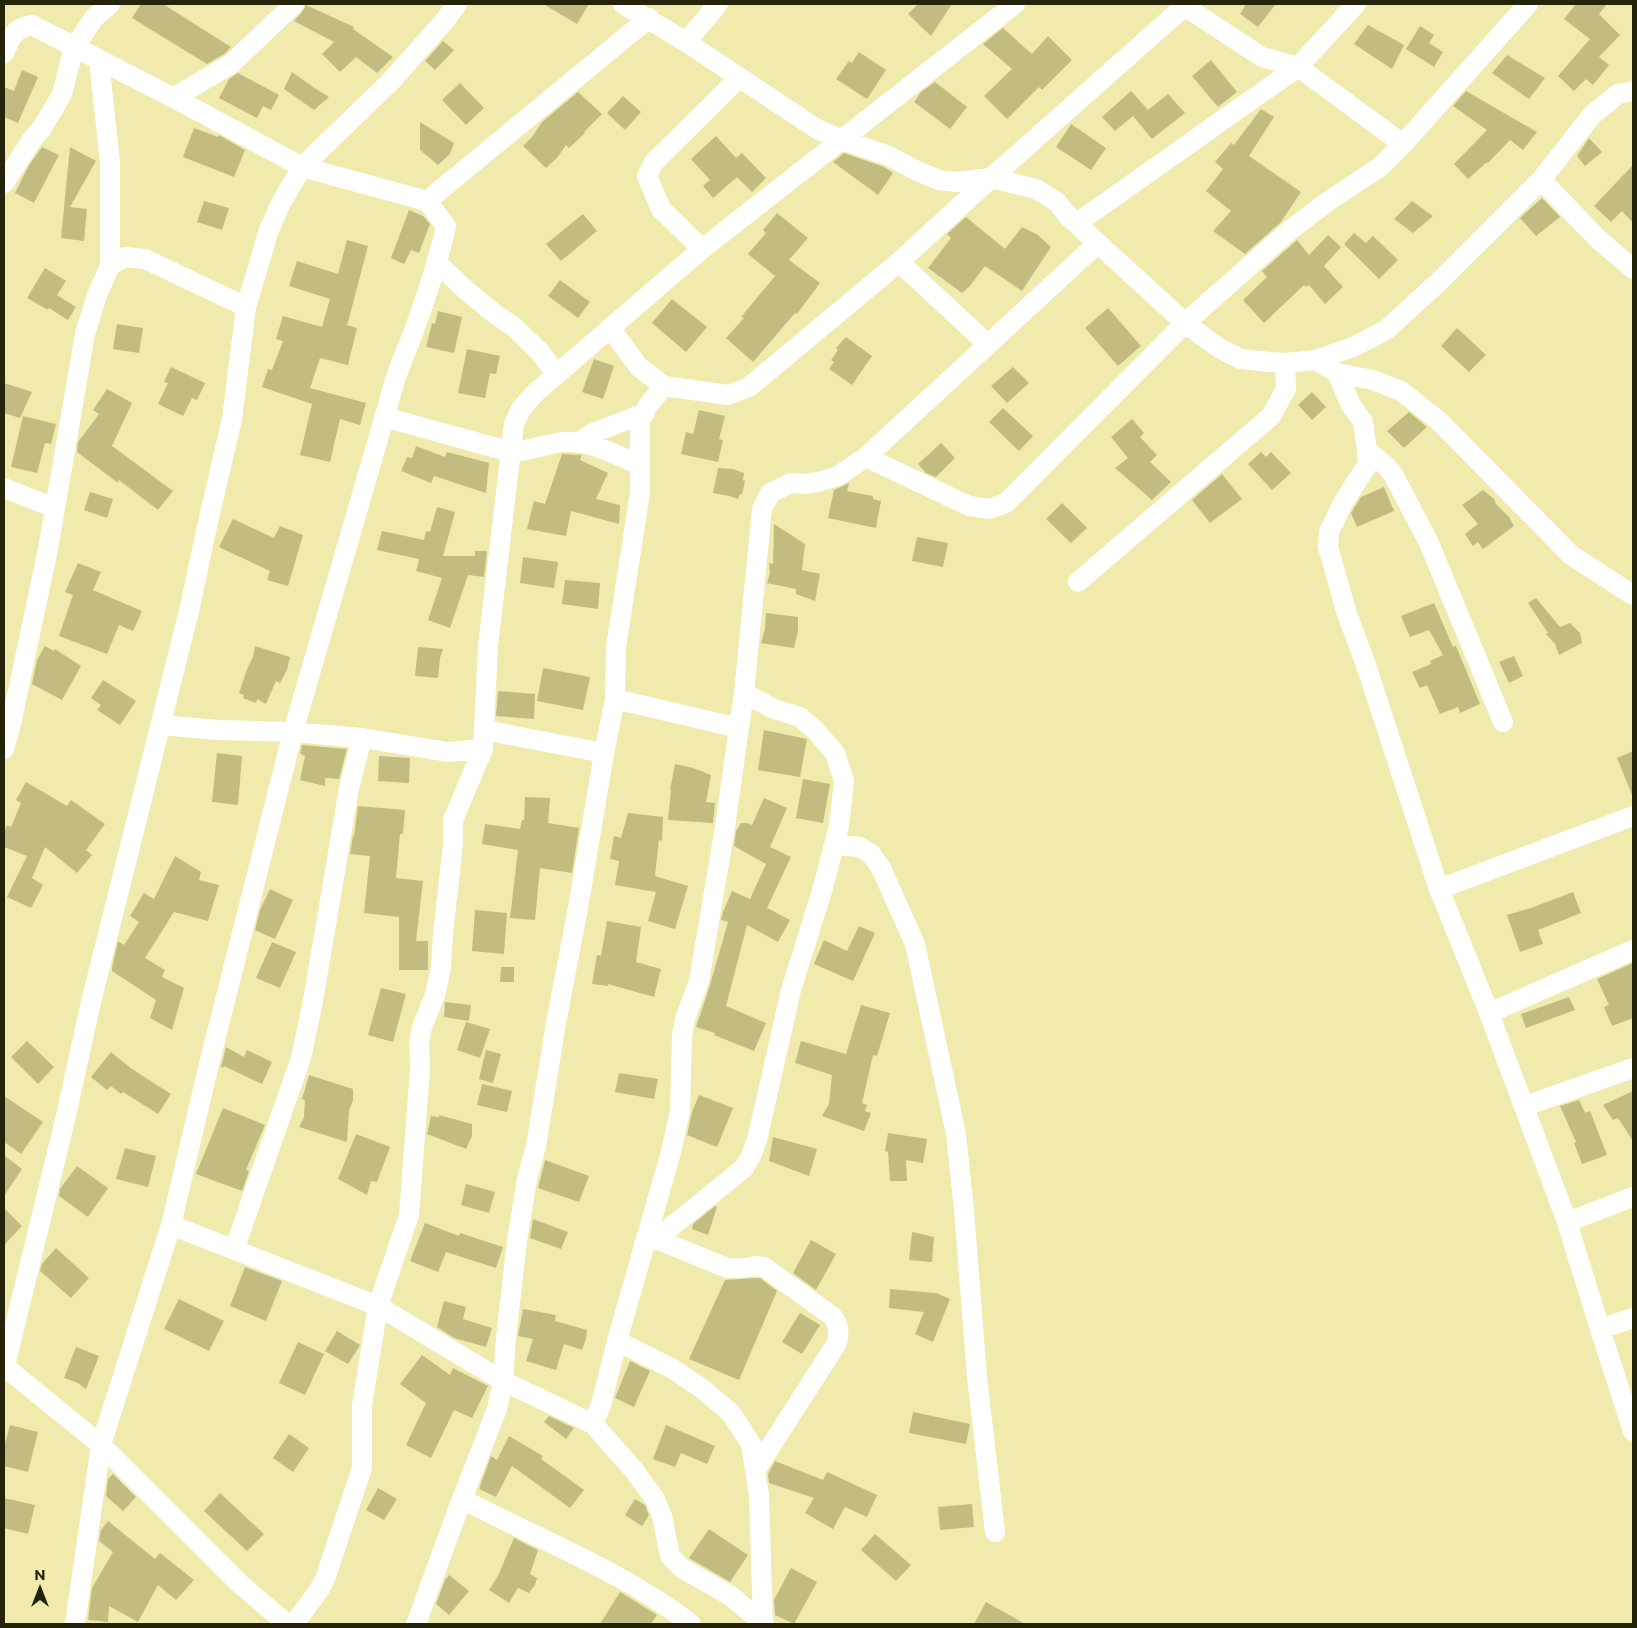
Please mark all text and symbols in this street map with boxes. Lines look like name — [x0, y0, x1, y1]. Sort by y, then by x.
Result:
north arrow — [15, 1563, 65, 1613]
text: N — [34, 1566, 46, 1584]

